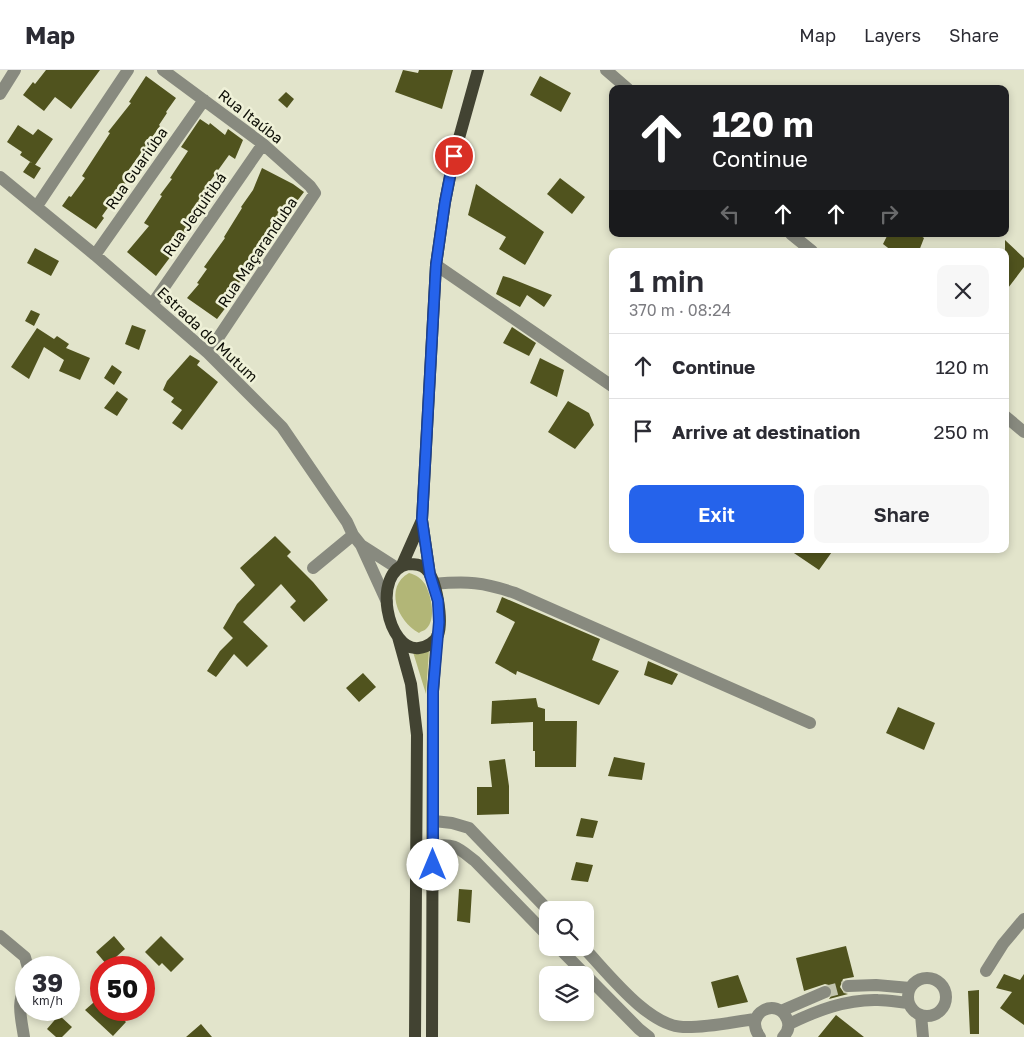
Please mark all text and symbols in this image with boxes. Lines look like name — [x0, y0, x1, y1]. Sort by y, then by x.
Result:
text: Map — [25, 20, 75, 49]
text: Map — [799, 24, 836, 46]
text: Layers — [864, 24, 921, 46]
text: Share — [949, 24, 999, 46]
street label: Rua Itaúba — [215, 85, 287, 147]
text: 120 m — [712, 103, 814, 145]
icon: ahead — [629, 105, 694, 170]
street label: Rua Guariúba — [101, 124, 171, 212]
pin — [433, 135, 475, 177]
icon: arrive — [440, 142, 468, 170]
text: Continue — [712, 145, 808, 172]
street label: Rua Jequitibá — [158, 169, 230, 259]
street label: Rua Maçaranduba — [214, 194, 300, 310]
icon: left — [716, 200, 744, 228]
icon: ahead — [769, 200, 797, 228]
icon: ahead — [822, 200, 850, 228]
icon: right — [875, 200, 903, 228]
text: 1 min — [629, 263, 704, 299]
button: close — [937, 265, 989, 317]
street label: Estrada do Mutum — [154, 283, 262, 385]
text: 370 m · 08:24 — [629, 300, 731, 320]
icon: ahead — [629, 352, 657, 380]
text: Continue — [672, 355, 755, 378]
text: 120 m — [935, 355, 989, 378]
icon: arrive — [629, 417, 657, 445]
text: Arrive at destination — [672, 420, 860, 443]
text: 250 m — [934, 420, 989, 443]
button: Exit — [629, 485, 804, 543]
button: Share — [814, 485, 989, 543]
position arrow — [406, 838, 458, 890]
map controls — [539, 901, 594, 1021]
button: search — [539, 901, 594, 956]
speed limit sign: 50 — [90, 956, 155, 1021]
button: layers — [539, 966, 594, 1021]
text: 39 — [32, 967, 63, 998]
text: km/h — [32, 993, 63, 1008]

